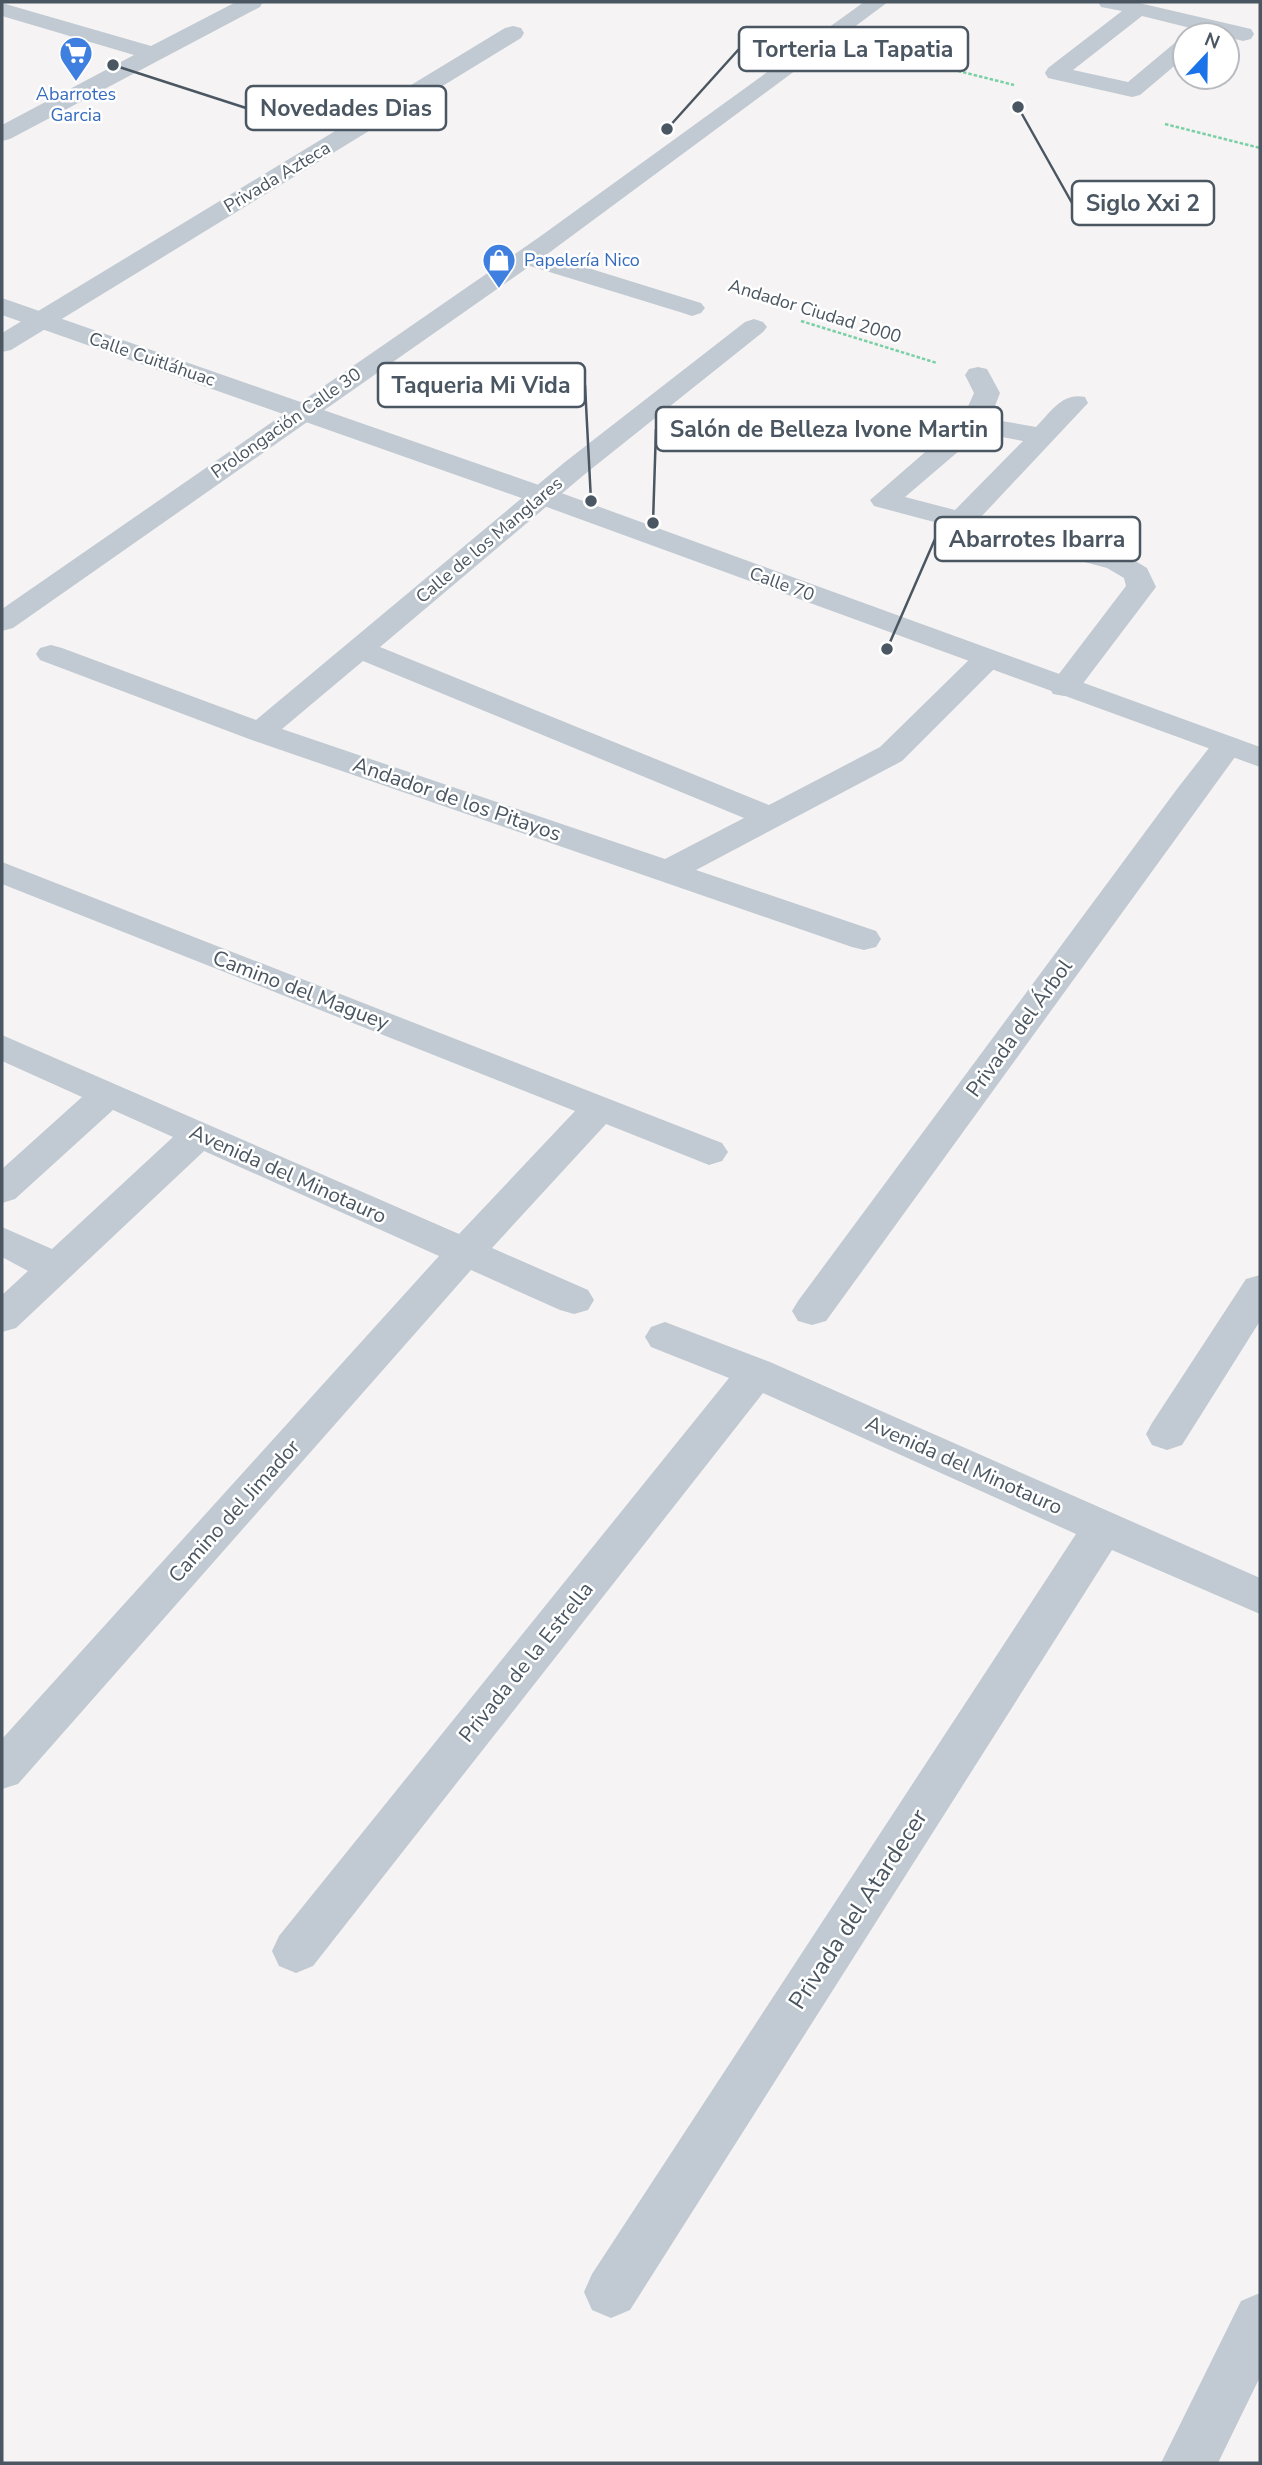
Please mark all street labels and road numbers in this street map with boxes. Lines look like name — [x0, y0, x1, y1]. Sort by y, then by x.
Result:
street label: Privada Azteca — [219, 136, 335, 218]
street label: Andador Ciudad 2000 — [726, 273, 904, 349]
street label: Calle Cuitláhuac — [86, 326, 218, 392]
street label: Prolongación Calle 30 — [206, 362, 366, 484]
street label: Calle de los Manglares — [411, 472, 567, 608]
street label: Calle 70 — [746, 561, 818, 607]
street label: Andador de los Pitayos — [349, 750, 565, 848]
street label: Camino del Maguey — [209, 943, 393, 1037]
street label: Privada del Árbol — [959, 953, 1079, 1103]
street label: Avenida del Minotauro — [185, 1118, 391, 1230]
street label: Avenida del Minotauro — [861, 1409, 1067, 1521]
street label: Camino del Jimador — [162, 1433, 306, 1589]
street label: Privada de la Estrella — [452, 1576, 600, 1748]
street label: Privada del Atardecer — [781, 1802, 935, 2015]

